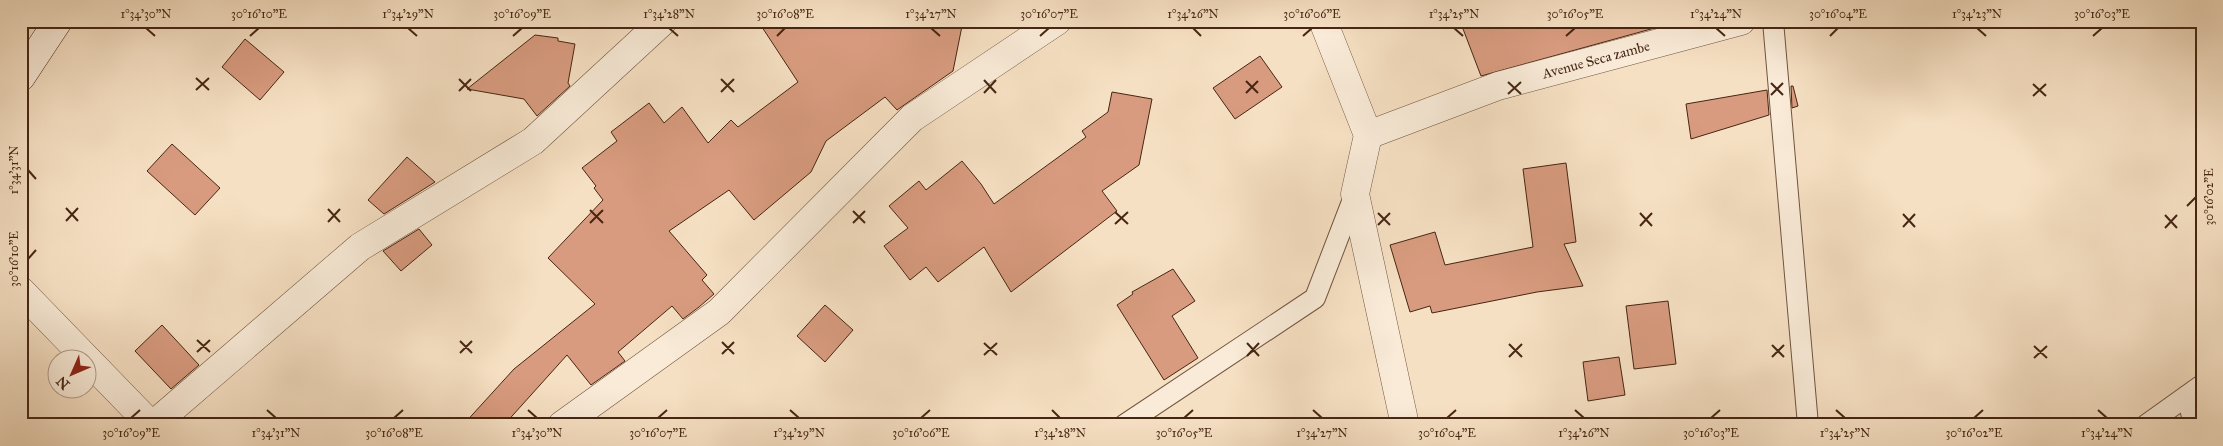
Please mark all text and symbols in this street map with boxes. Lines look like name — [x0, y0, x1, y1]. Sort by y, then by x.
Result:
text: 1°34'30"N — [120, 7, 172, 21]
text: 30°16'10"E — [231, 7, 287, 21]
text: 1°34'29"N — [382, 7, 434, 21]
text: 30°16'09"E — [493, 7, 551, 21]
text: 1°34'28"N — [643, 7, 695, 21]
text: 30°16'08"E — [756, 7, 814, 21]
text: 1°34'27"N — [905, 7, 957, 21]
text: 30°16'07"E — [1020, 7, 1078, 21]
text: 1°34'26"N — [1167, 7, 1219, 21]
text: 30°16'06"E — [1283, 7, 1341, 21]
text: 1°34'25"N — [1429, 7, 1479, 21]
text: 30°16'05"E — [1547, 7, 1604, 21]
text: 1°34'24"N — [1690, 7, 1742, 21]
text: 30°16'04"E — [1809, 7, 1867, 21]
text: 1°34'23"N — [1952, 7, 2002, 21]
text: 30°16'03"E — [2074, 7, 2130, 21]
street label: Avenue Seca zambe — [1539, 37, 1652, 83]
text: 1°34'31"N — [7, 146, 21, 194]
text: 30°16'02"E — [2202, 168, 2216, 226]
text: 30°16'10"E — [7, 231, 21, 287]
north arrow — [48, 348, 98, 398]
text: N — [53, 373, 73, 393]
text: 30°16'09"E — [102, 426, 160, 440]
text: 1°34'31"N — [252, 426, 300, 440]
text: 30°16'08"E — [365, 426, 423, 440]
text: 1°34'30"N — [511, 426, 563, 440]
text: 30°16'07"E — [629, 426, 687, 440]
text: 1°34'29"N — [773, 426, 825, 440]
text: 30°16'06"E — [892, 426, 950, 440]
text: 1°34'28"N — [1034, 426, 1086, 440]
text: 30°16'05"E — [1156, 426, 1213, 440]
text: 1°34'27"N — [1296, 426, 1348, 440]
text: 30°16'04"E — [1418, 426, 1476, 440]
text: 1°34'26"N — [1558, 426, 1610, 440]
text: 30°16'03"E — [1683, 426, 1739, 440]
text: 1°34'25"N — [1820, 426, 1870, 440]
text: 30°16'02"E — [1945, 426, 2003, 440]
text: 1°34'24"N — [2081, 426, 2133, 440]

